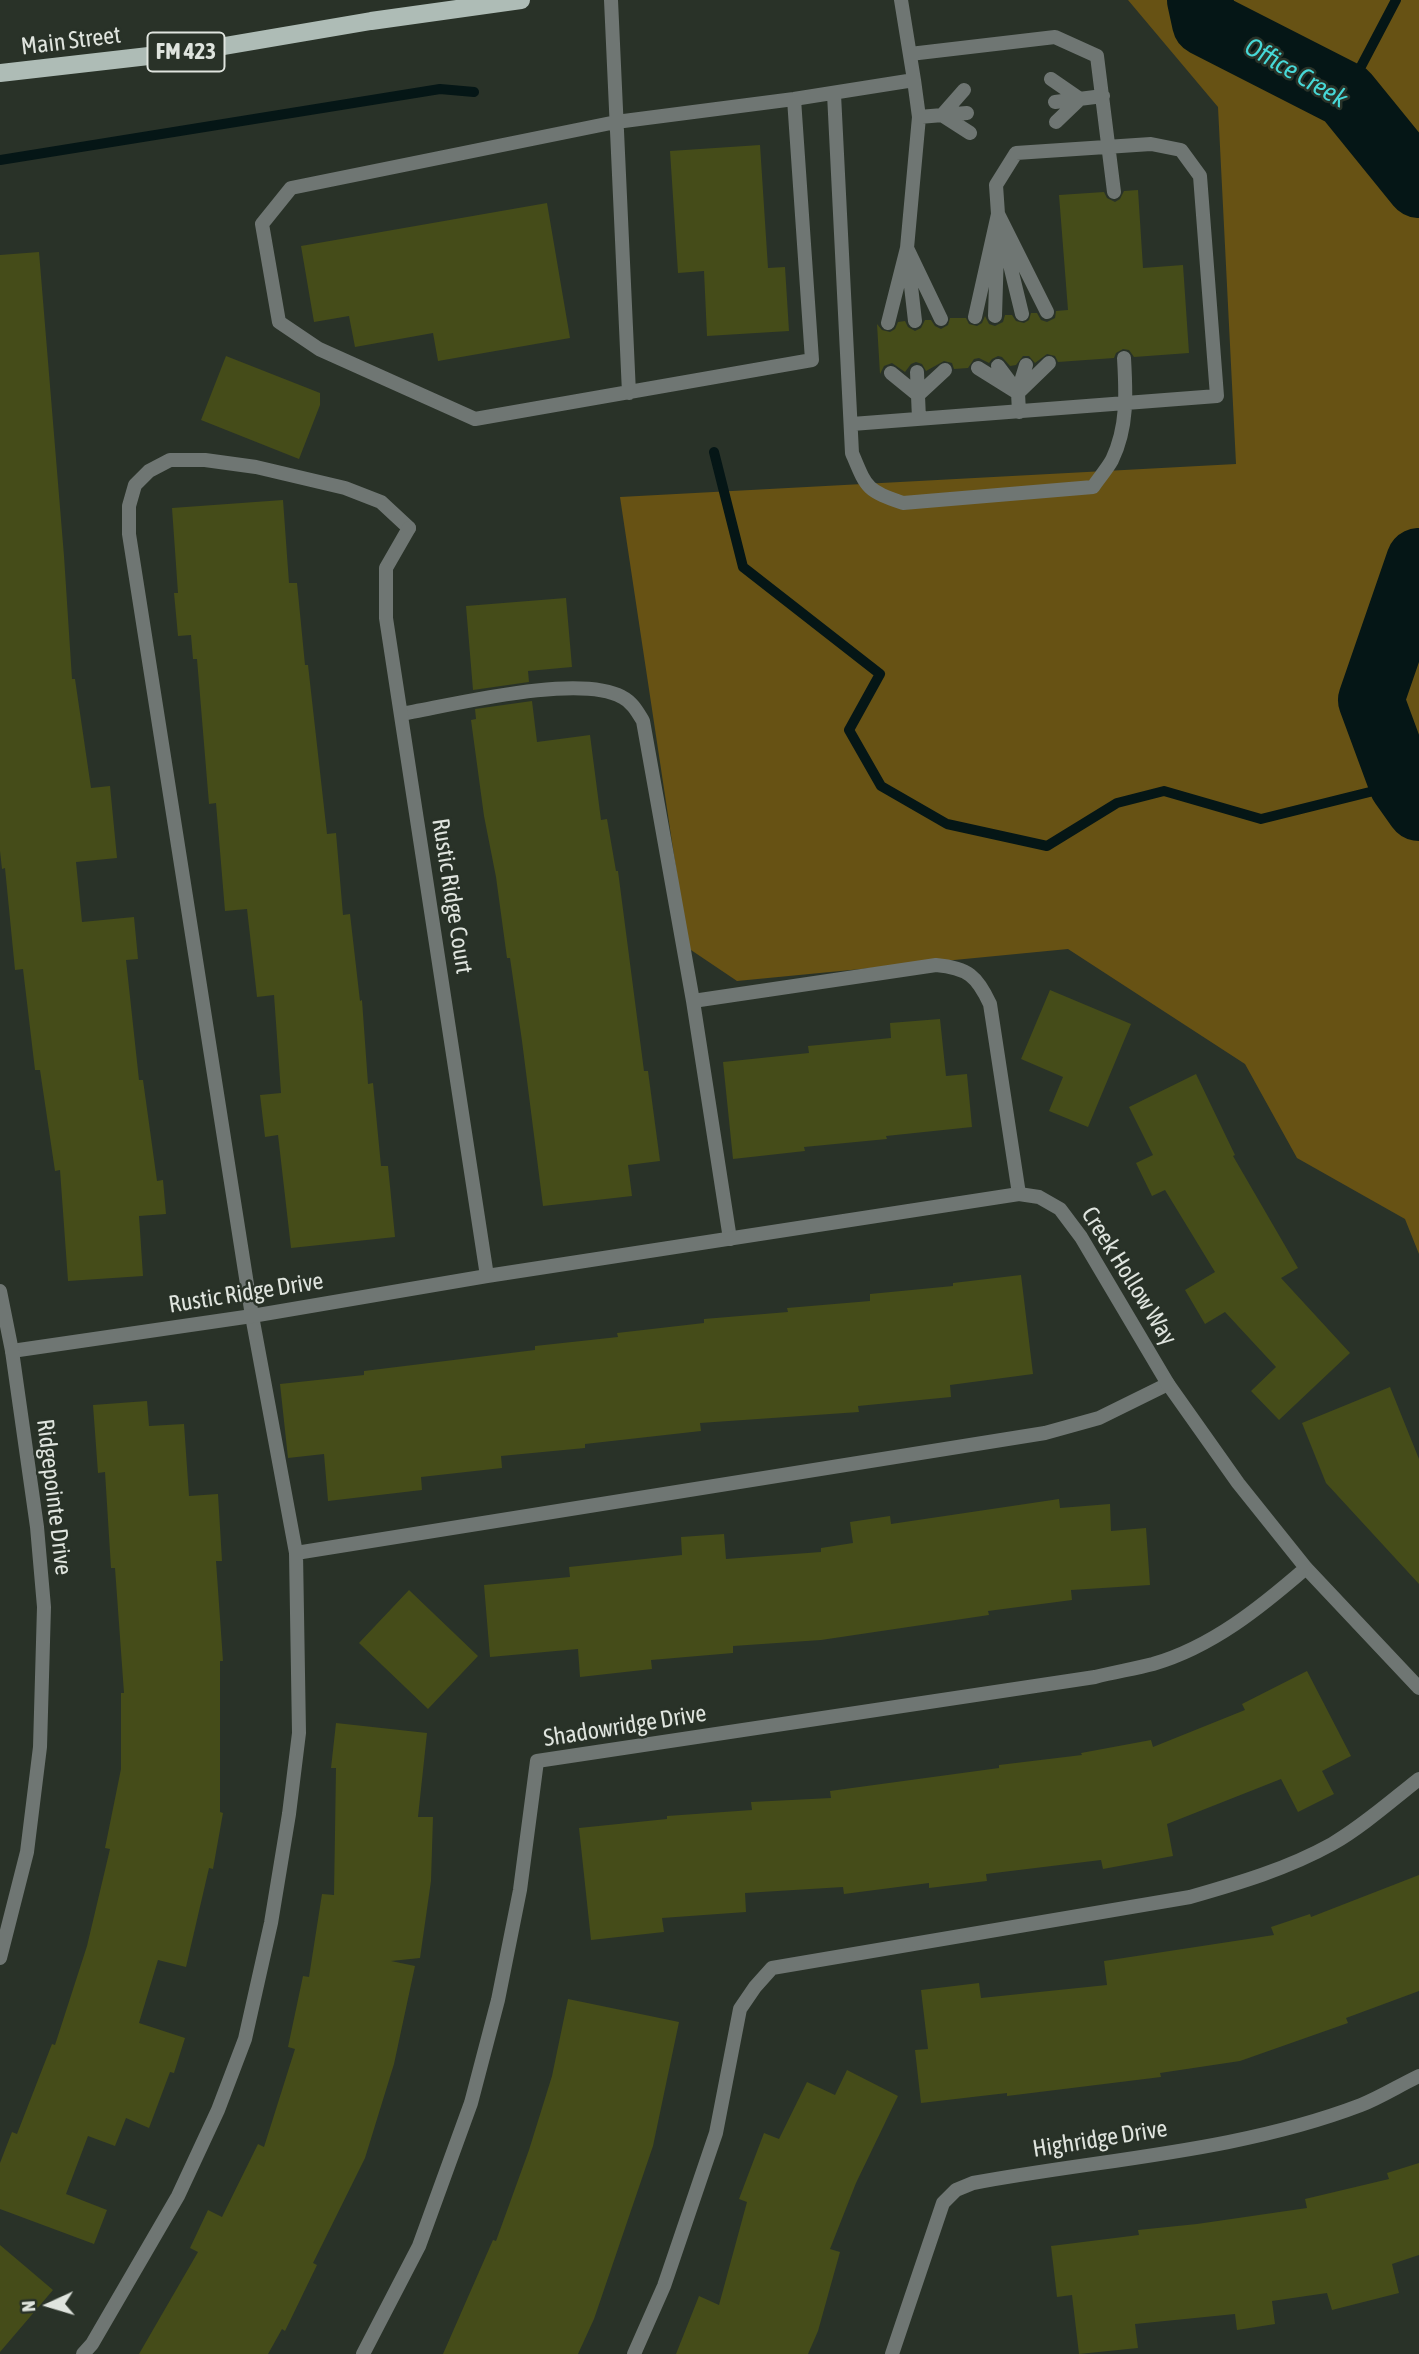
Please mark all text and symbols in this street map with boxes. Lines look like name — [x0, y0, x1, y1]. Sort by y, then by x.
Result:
street label: Main Street — [19, 21, 123, 61]
water label: Office Creek — [1239, 31, 1353, 115]
road number: FM 423 — [148, 32, 224, 72]
street label: Rustic Ridge Court — [425, 816, 479, 976]
street label: Creek Hollow Way — [1075, 1202, 1183, 1350]
street label: Rustic Ridge Drive — [167, 1267, 325, 1319]
street label: Ridgepointe Drive — [30, 1417, 78, 1577]
street label: Shadowridge Drive — [542, 1699, 708, 1753]
street label: Highridge Drive — [1031, 2114, 1169, 2164]
north arrow — [14, 2270, 84, 2340]
text: N — [17, 2300, 39, 2313]

